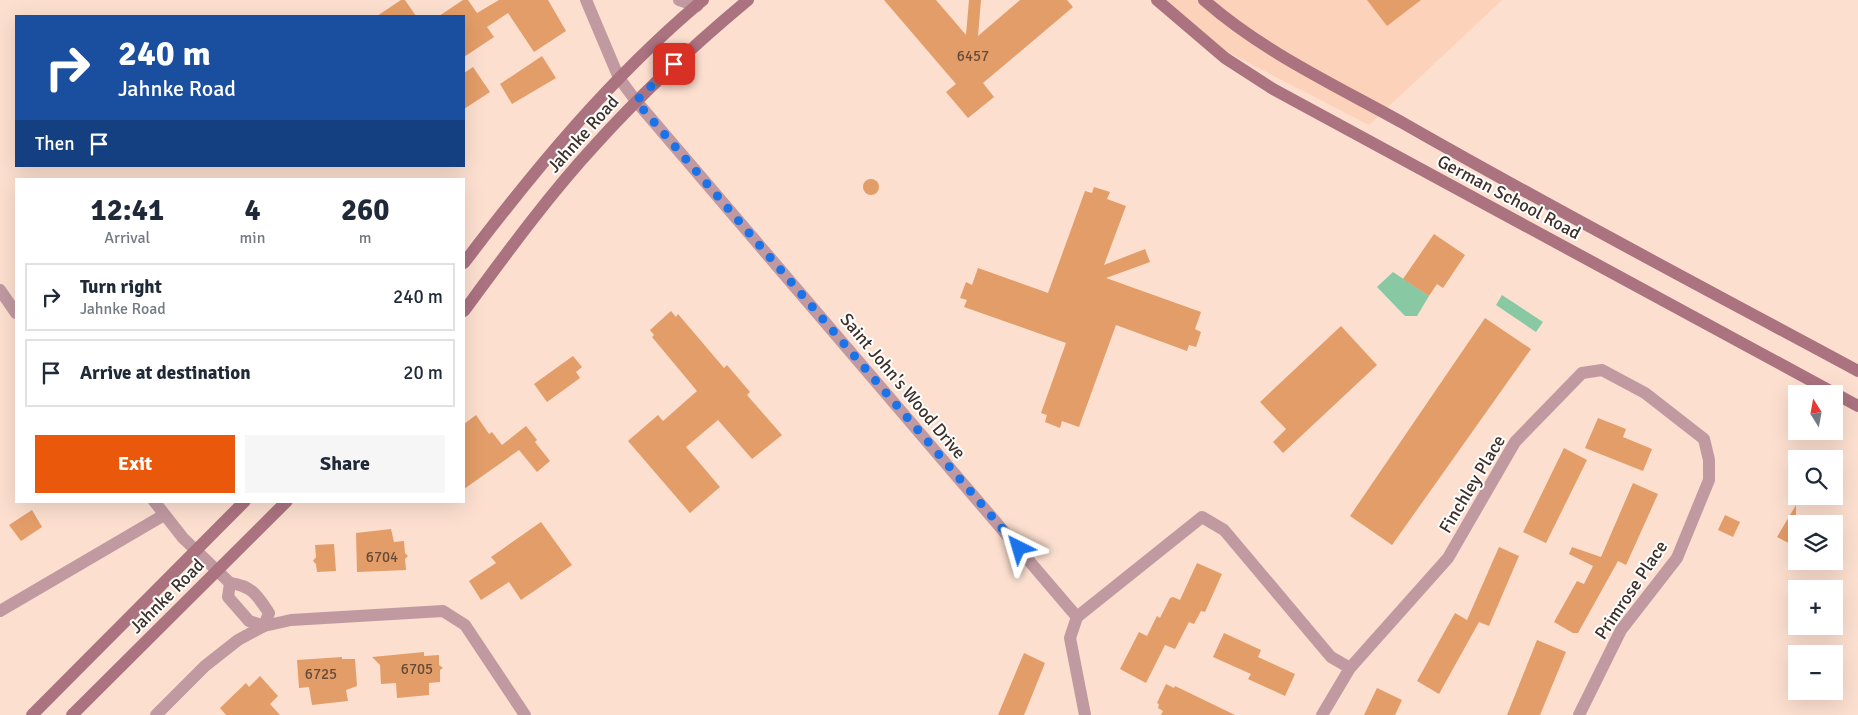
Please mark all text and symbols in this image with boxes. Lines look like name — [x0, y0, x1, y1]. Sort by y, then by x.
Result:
text: 240 m — [118, 32, 211, 75]
icon: right — [35, 35, 100, 100]
pin — [653, 43, 695, 85]
house number: 6457 — [957, 47, 989, 65]
icon: arrive — [660, 50, 688, 78]
text: Jahnke Road — [118, 75, 236, 102]
street label: Jahnke Road — [543, 91, 623, 177]
icon: arrive — [85, 130, 113, 158]
text: Then — [35, 132, 75, 156]
street label: German School Road — [1434, 150, 1584, 244]
text: 12:41 — [90, 192, 164, 229]
text: 4 — [244, 192, 261, 229]
text: 260 — [341, 192, 389, 229]
text: Arrival — [104, 228, 150, 248]
text: min — [240, 228, 265, 248]
text: m — [359, 228, 372, 248]
text: Turn right — [80, 275, 162, 299]
icon: right — [37, 283, 65, 311]
text: 240 m — [393, 285, 443, 309]
text: Jahnke Road — [80, 299, 166, 319]
street label: Saint John's Wood Drive — [836, 309, 970, 463]
icon: arrive — [37, 359, 65, 387]
text: Arrive at destination — [80, 361, 251, 385]
text: 20 m — [403, 361, 443, 385]
north arrow — [1788, 385, 1842, 440]
map controls — [1788, 385, 1843, 700]
street label: Finchley Place — [1434, 431, 1510, 537]
button: Exit — [35, 435, 235, 493]
button: Share — [245, 435, 445, 493]
button: search — [1788, 450, 1843, 505]
button: layers — [1788, 515, 1843, 570]
position arrow — [992, 521, 1044, 573]
street label: Primrose Place — [1590, 536, 1672, 644]
house number: 6704 — [366, 548, 398, 566]
street label: Jahnke Road — [125, 554, 209, 638]
button: + — [1788, 580, 1843, 635]
button: − — [1788, 645, 1843, 700]
house number: 6705 — [401, 660, 433, 678]
house number: 6725 — [305, 665, 337, 683]

